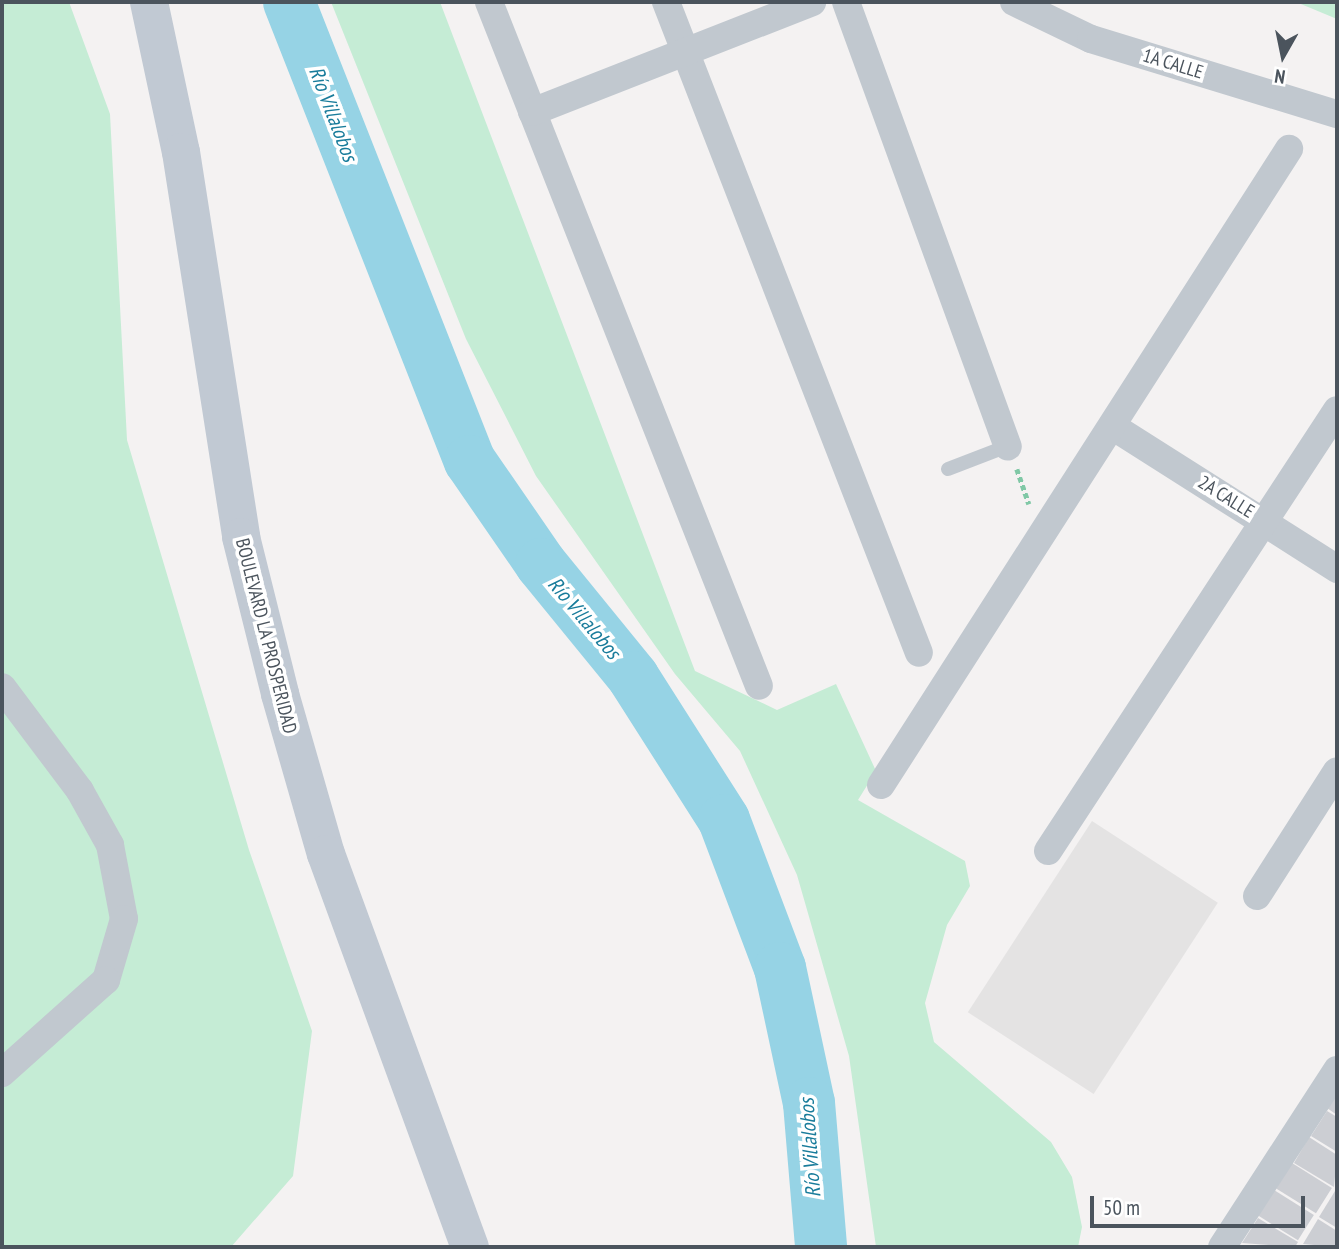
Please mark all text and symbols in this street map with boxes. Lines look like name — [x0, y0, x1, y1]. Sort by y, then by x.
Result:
north arrow — [1248, 21, 1318, 91]
street label: 1A CALLE — [1140, 44, 1206, 84]
water label: Río Villalobos — [303, 63, 363, 165]
text: N — [1273, 64, 1287, 89]
street label: 2A CALLE — [1193, 471, 1259, 523]
street label: BOULEVARD LA PROSPERIDAD — [231, 536, 301, 736]
water label: Río Villalobos — [542, 572, 626, 664]
water label: Río Villalobos — [794, 1097, 826, 1199]
scale bar — [1094, 1182, 1309, 1226]
text: 50 m — [1103, 1194, 1140, 1221]

